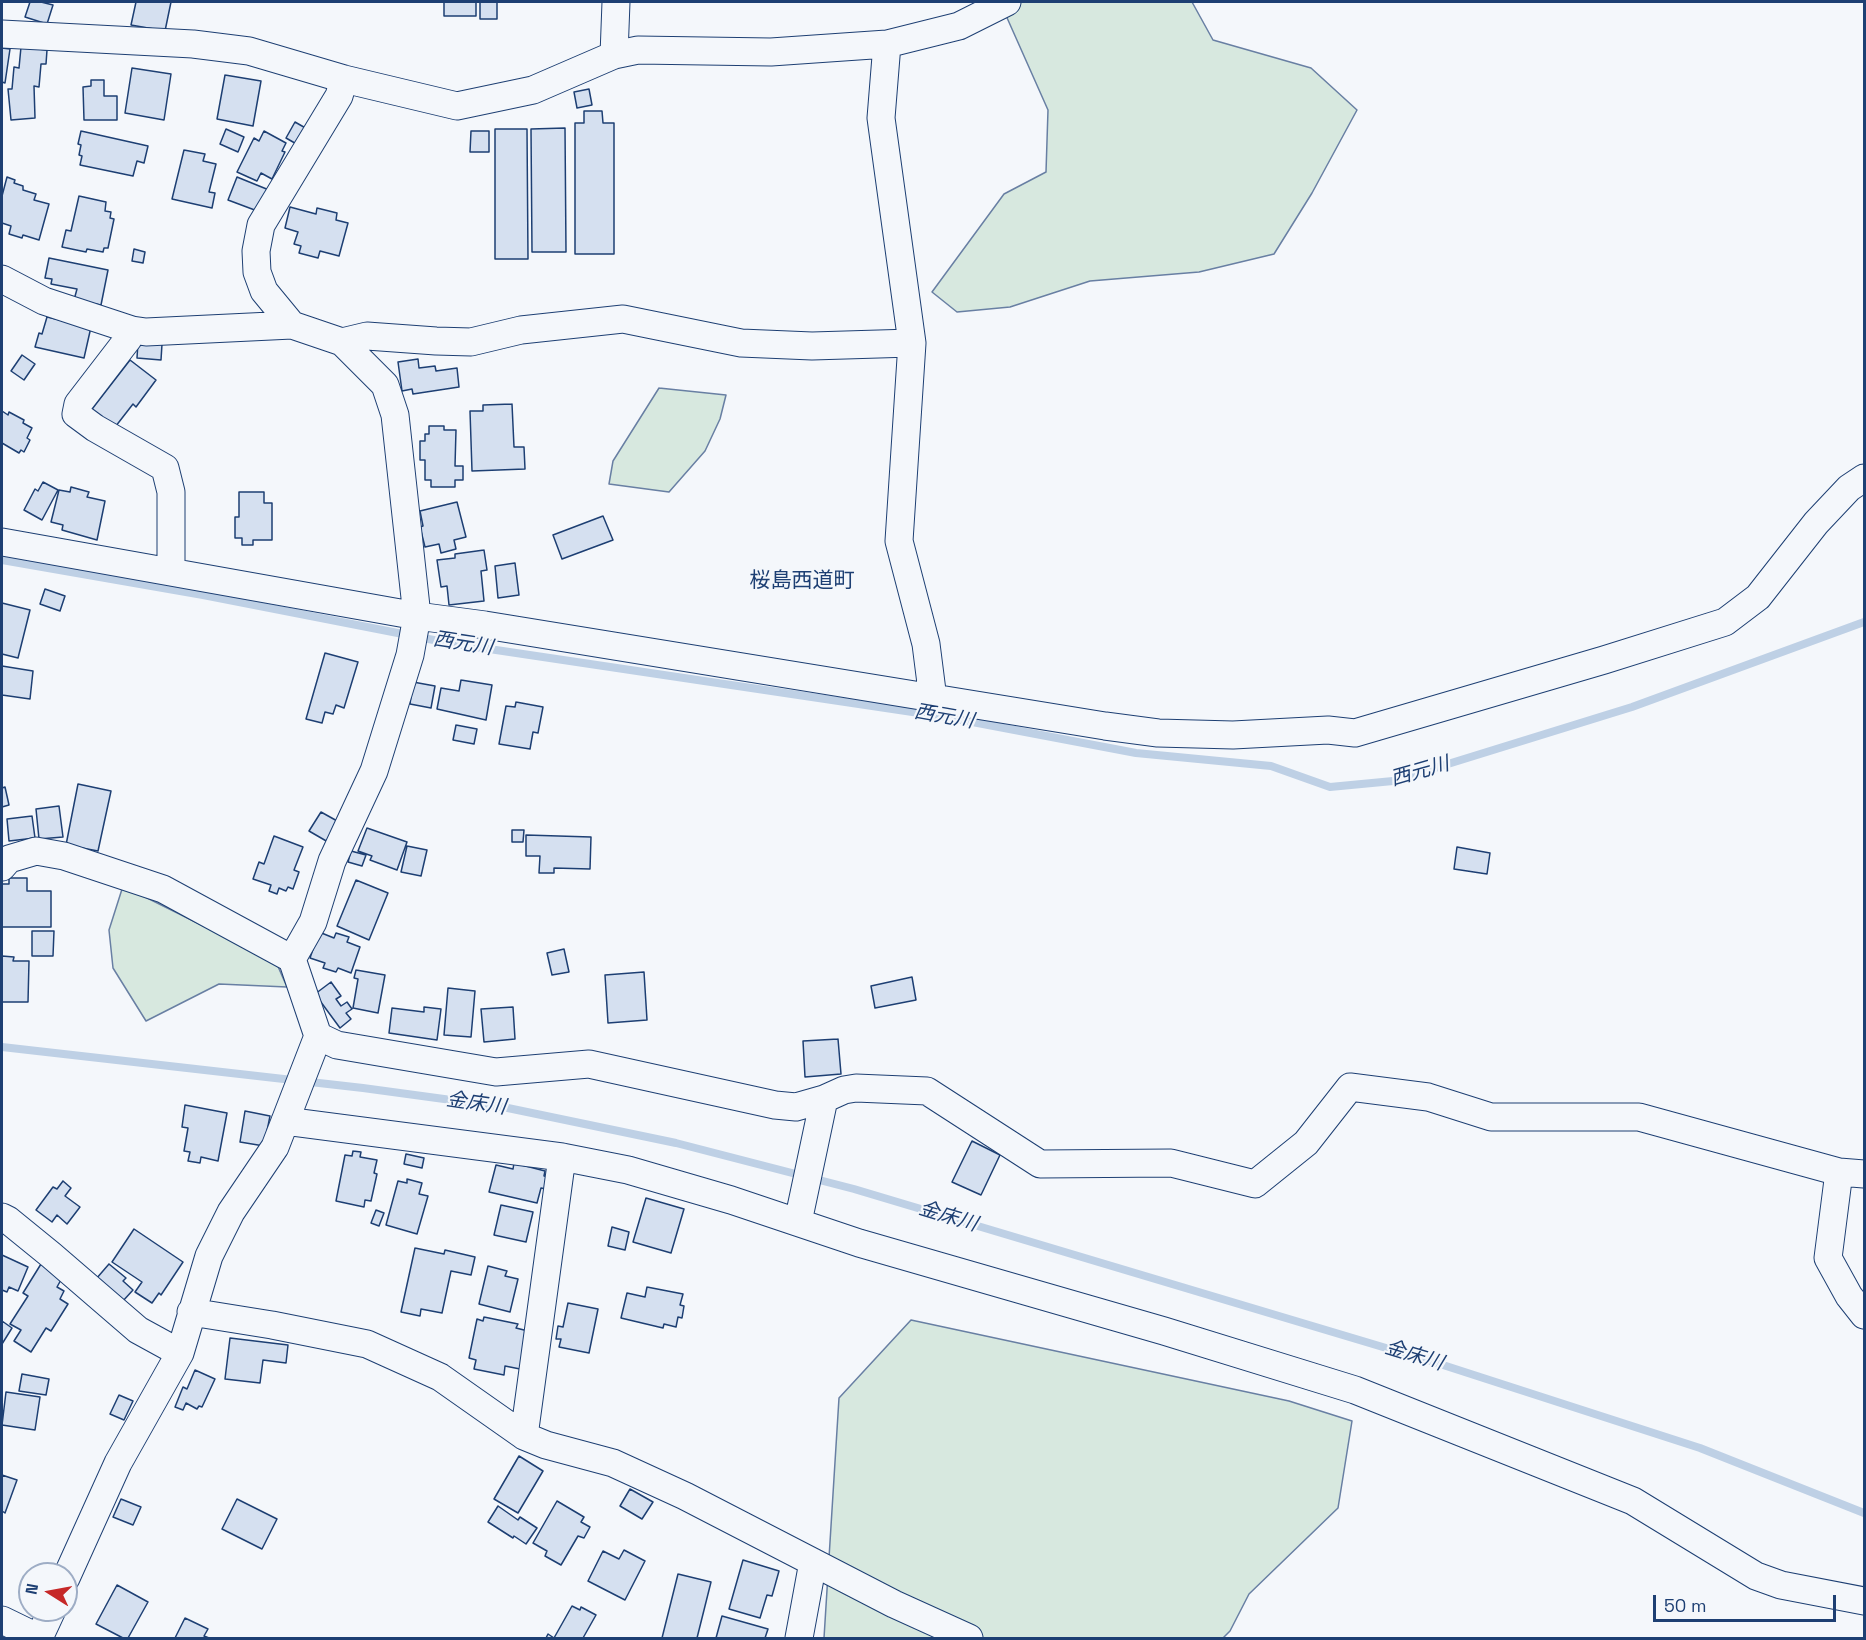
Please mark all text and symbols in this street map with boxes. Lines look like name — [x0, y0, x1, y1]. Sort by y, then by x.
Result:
district label: 桜島西道町 — [750, 568, 854, 594]
water label: 西元川 — [431, 627, 495, 661]
water label: 西元川 — [912, 700, 976, 734]
water label: 西元川 — [1388, 752, 1452, 792]
water label: 金床川 — [445, 1088, 507, 1120]
water label: 金床川 — [916, 1197, 980, 1237]
water label: 金床川 — [1382, 1336, 1446, 1376]
north arrow — [18, 1562, 78, 1622]
text: N — [20, 1582, 43, 1596]
scale bar — [1656, 1583, 1839, 1621]
text: 50 m — [1664, 1594, 1706, 1617]

